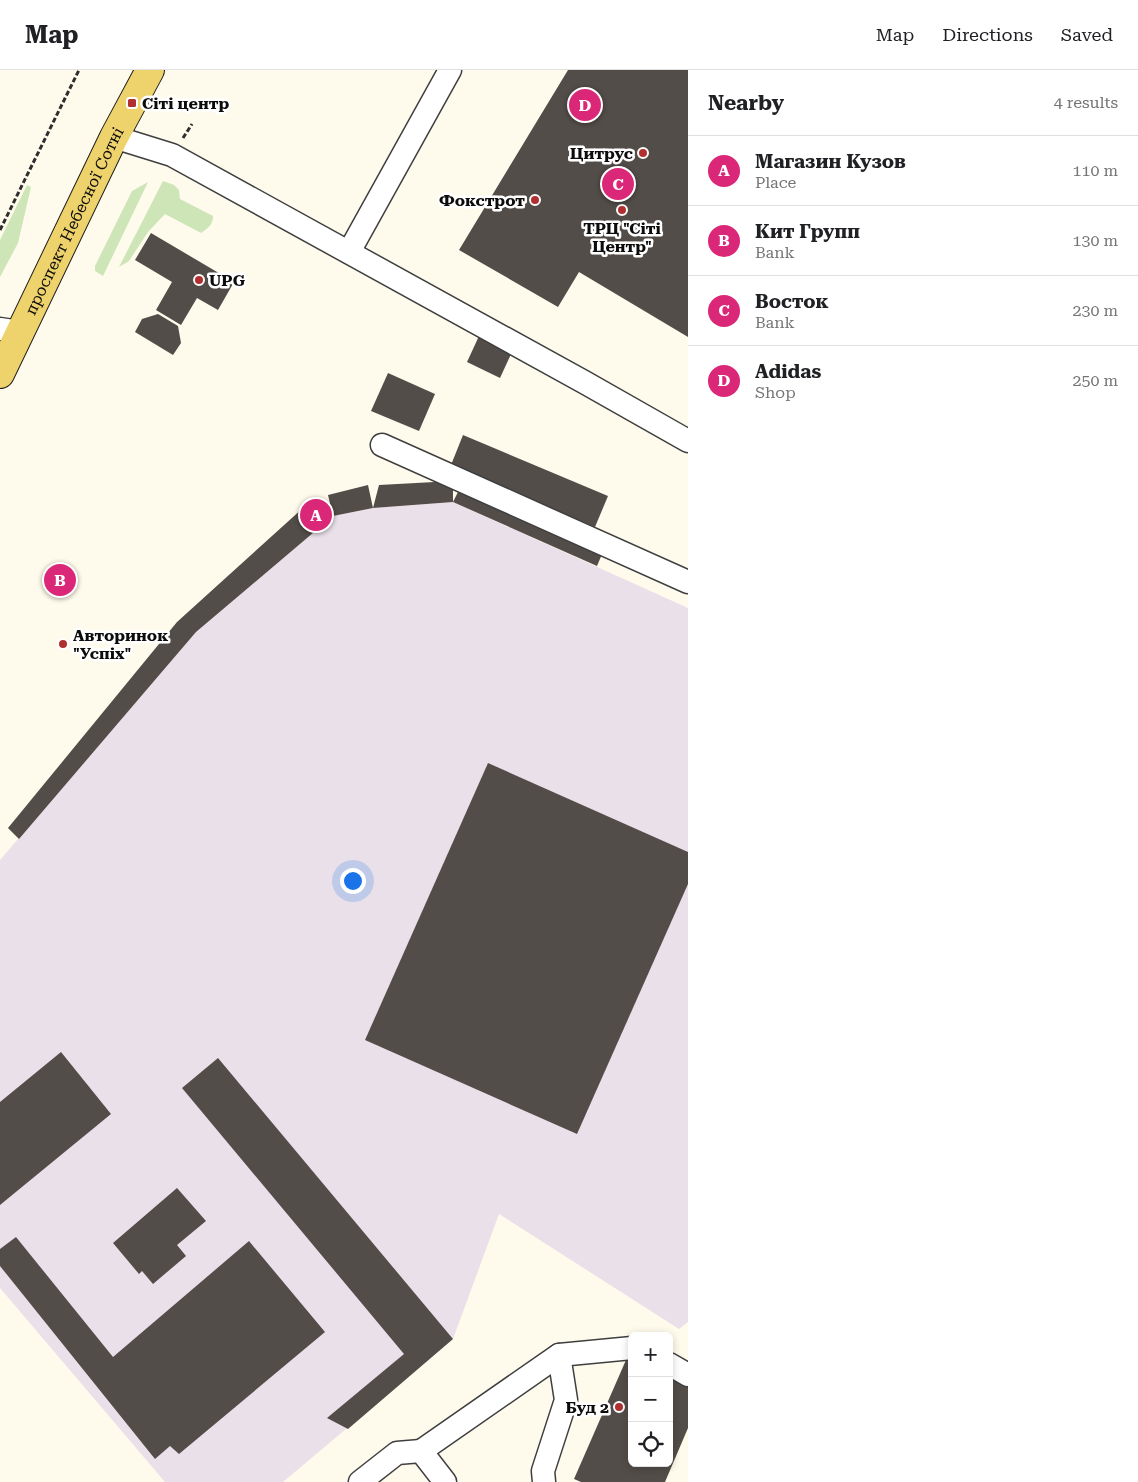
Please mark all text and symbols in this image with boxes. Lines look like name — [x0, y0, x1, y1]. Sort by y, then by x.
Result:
text: Map — [25, 21, 79, 49]
text: Map — [876, 24, 914, 45]
text: Directions — [942, 24, 1033, 45]
text: Saved — [1061, 24, 1113, 45]
pin: D — [569, 86, 601, 124]
text: Nearby — [708, 91, 784, 115]
text: 4 results — [1054, 93, 1118, 112]
place label: Сіті центр — [142, 94, 229, 113]
marker: Сіті центр — [126, 97, 138, 109]
street label: проспект Небесної Сотні — [20, 124, 127, 318]
place label: Цитрус — [570, 144, 633, 163]
marker: Цитрус — [637, 147, 649, 159]
text: Магазин Кузов — [755, 150, 906, 173]
text: A — [718, 161, 730, 180]
text: 110 m — [1072, 161, 1118, 180]
pin: C — [602, 165, 634, 203]
text: Place — [755, 173, 796, 192]
place label: Фокстрот — [439, 191, 525, 210]
marker: Фокстрот — [529, 194, 541, 206]
marker: ТРЦ "Сіті Центр" — [616, 204, 628, 216]
place label: ТРЦ "Сіті Центр" — [583, 219, 661, 256]
text: Кит Групп — [755, 220, 860, 243]
text: B — [718, 231, 730, 250]
text: 130 m — [1072, 231, 1118, 250]
text: Bank — [755, 243, 795, 262]
place label: UPG — [209, 271, 246, 290]
marker: UPG — [193, 274, 205, 286]
text: Восток — [755, 290, 829, 313]
text: C — [718, 301, 730, 320]
text: 230 m — [1072, 301, 1118, 320]
text: Bank — [755, 313, 795, 332]
text: Adidas — [755, 360, 821, 383]
text: D — [718, 371, 730, 390]
text: 250 m — [1072, 371, 1118, 390]
text: Shop — [755, 383, 796, 402]
pin: A — [300, 496, 332, 534]
pin: B — [44, 561, 76, 599]
place label: Авторинок "Успіх" — [73, 626, 168, 663]
marker: Авторинок "Успіх" — [57, 638, 69, 650]
your location — [340, 868, 366, 894]
map controls — [628, 1332, 673, 1467]
button: + — [628, 1332, 673, 1377]
button: − — [628, 1377, 673, 1422]
place label: Буд 2 — [566, 1398, 609, 1417]
marker: Буд 2 — [613, 1401, 625, 1413]
button: locate — [628, 1422, 673, 1467]

